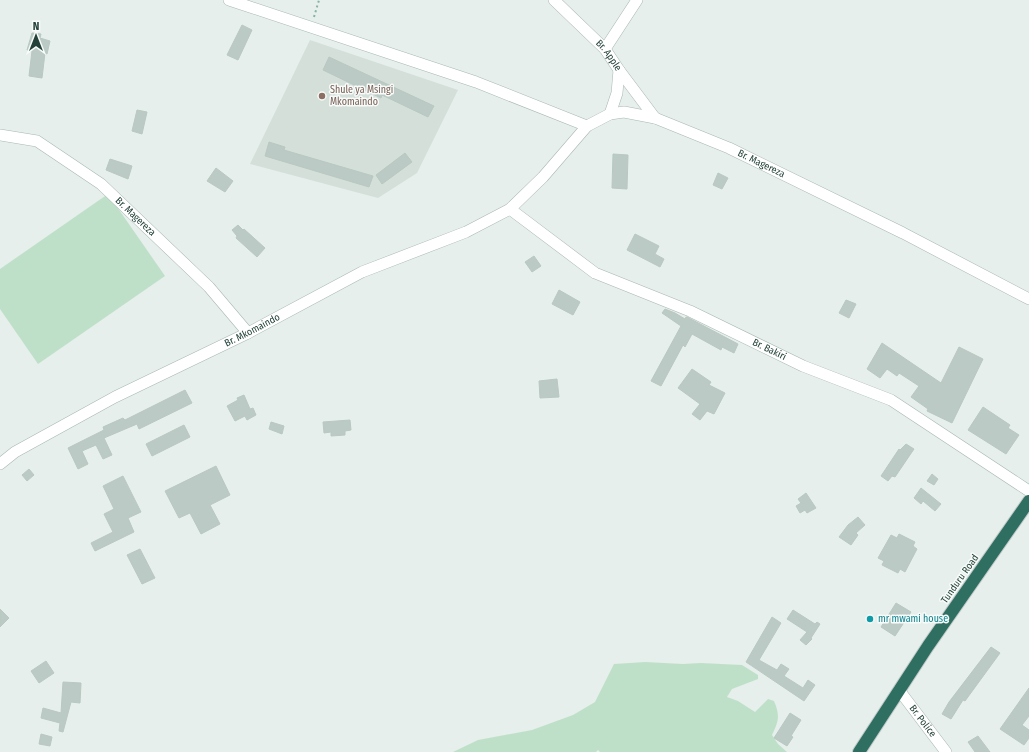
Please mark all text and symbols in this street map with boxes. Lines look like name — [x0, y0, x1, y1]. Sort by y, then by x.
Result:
north arrow — [16, 16, 56, 56]
text: N — [33, 20, 39, 33]
street label: Br. Apple — [593, 37, 624, 73]
place label: Shule ya Msingi Mkomaindo — [330, 84, 393, 108]
marker: Shule ya Msingi Mkomaindo — [317, 91, 327, 101]
street label: Br. Magereza — [736, 147, 787, 180]
street label: Br. Magereza — [113, 195, 158, 239]
street label: Br. Mkomaindo — [223, 311, 282, 349]
street label: Br. Bakiri — [750, 336, 788, 363]
street label: Tunduru Road — [939, 552, 981, 606]
place label: mr mwami house — [878, 613, 948, 625]
marker: mr mwami house — [865, 614, 875, 624]
street label: Br. Police — [907, 703, 939, 740]

